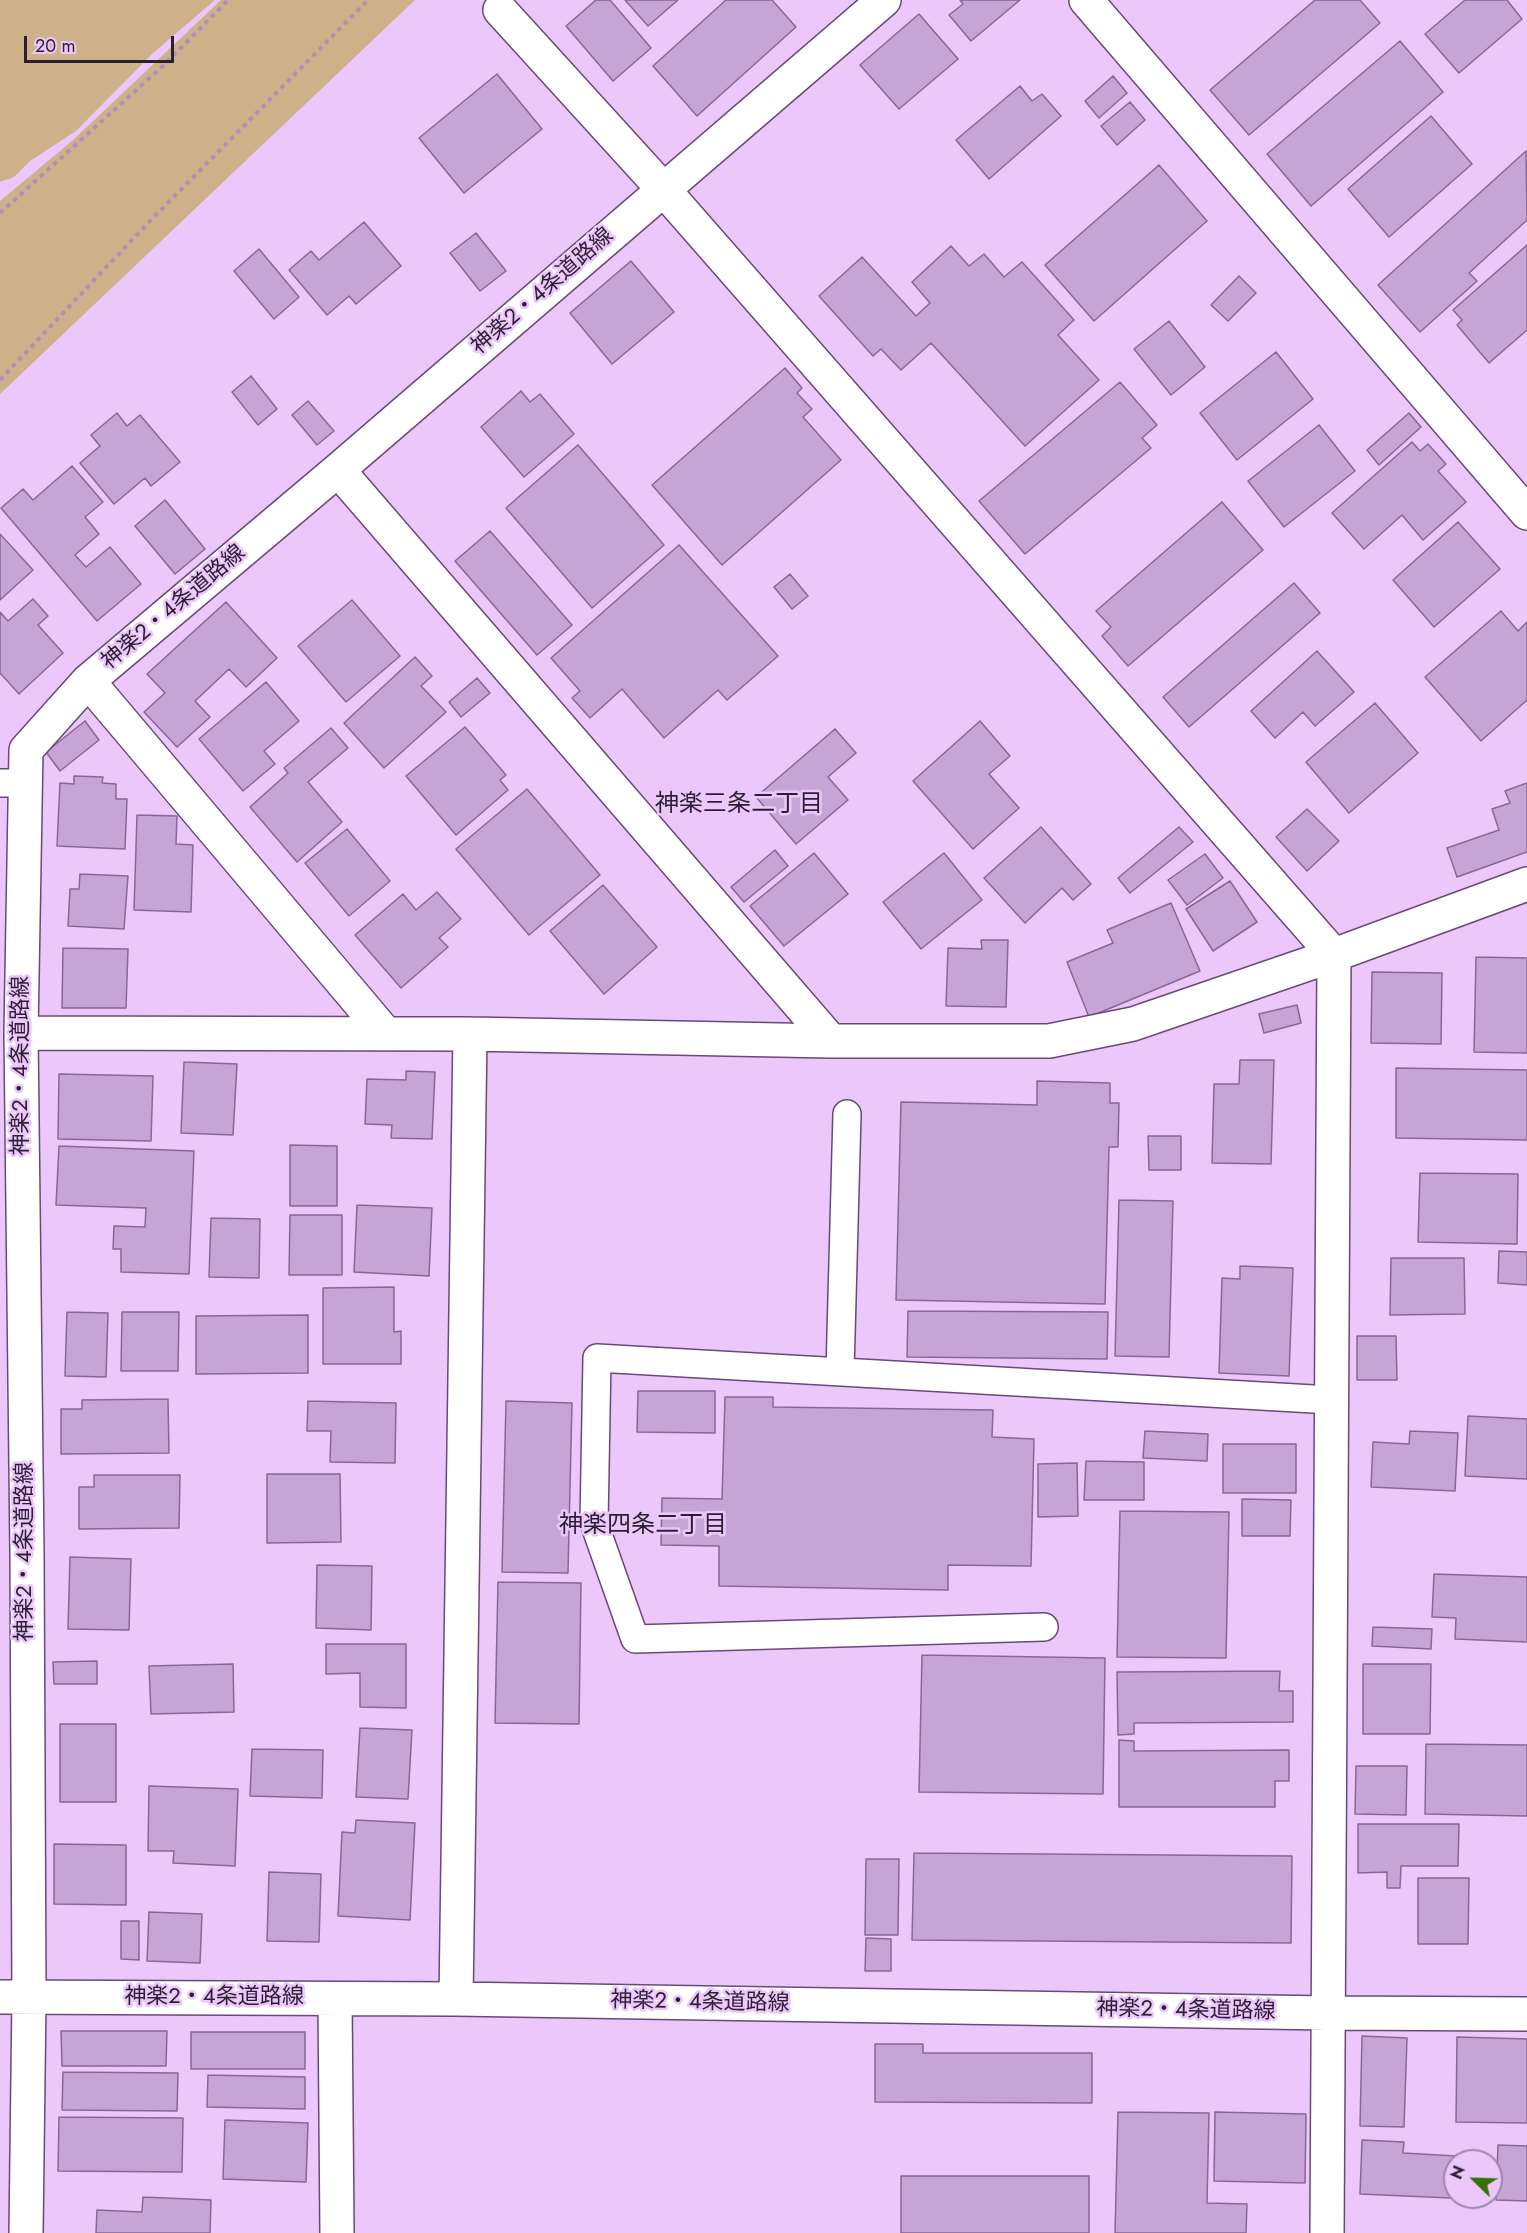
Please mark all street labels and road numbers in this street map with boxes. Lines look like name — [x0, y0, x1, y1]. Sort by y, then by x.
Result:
street label: 神楽2・4条道路線 — [467, 223, 619, 361]
street label: 神楽2・4条道路線 — [97, 540, 251, 676]
street label: 神楽2・4条道路線 — [9, 976, 35, 1156]
street label: 神楽2・4条道路線 — [13, 1462, 39, 1642]
street label: 神楽2・4条道路線 — [124, 1985, 304, 2011]
street label: 神楽2・4条道路線 — [610, 1988, 790, 2018]
street label: 神楽2・4条道路線 — [1096, 1996, 1276, 2026]

